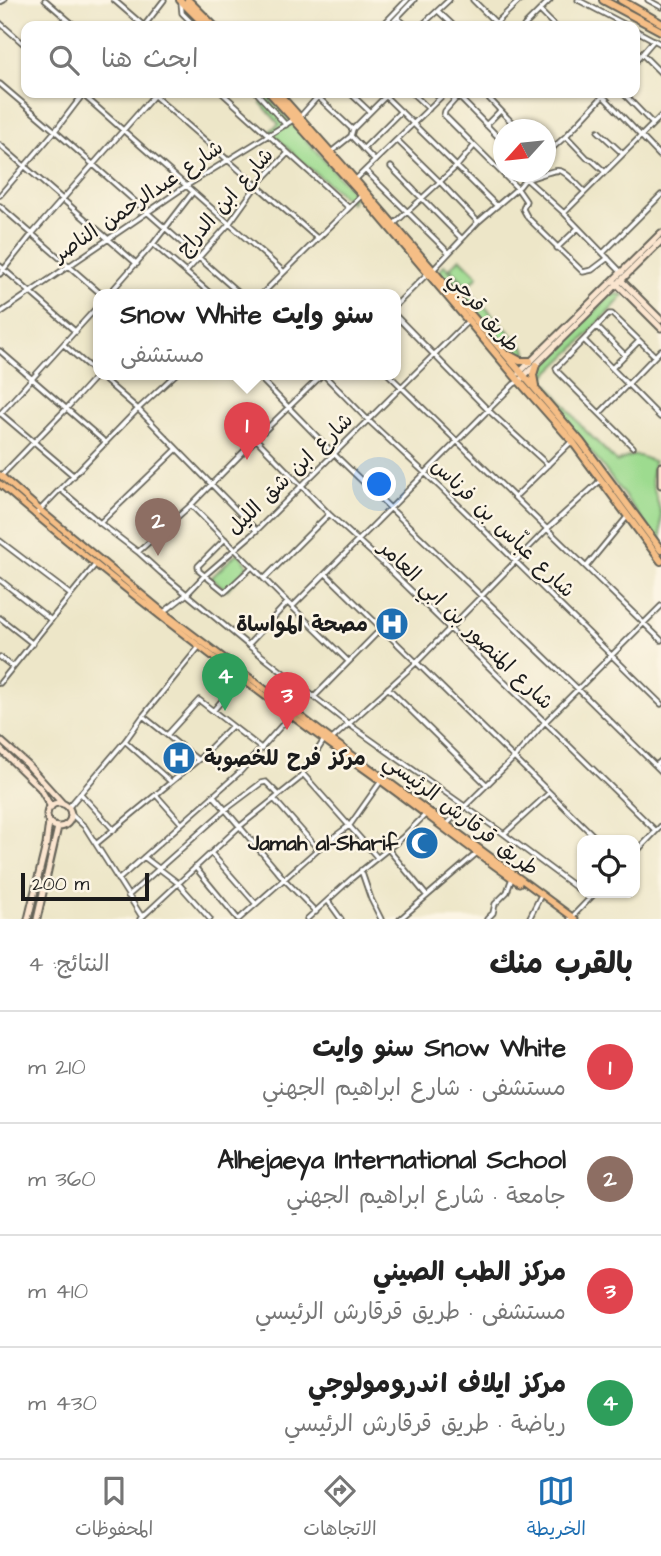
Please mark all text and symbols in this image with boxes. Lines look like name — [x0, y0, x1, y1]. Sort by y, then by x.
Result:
search box — [21, 21, 640, 98]
icon: search — [45, 41, 83, 79]
text: ابحث هنا — [101, 41, 198, 77]
north arrow — [493, 119, 556, 182]
street label: شارع عبدالرحمن الناصر — [45, 133, 229, 270]
street label: شارع ابن الدراج — [170, 141, 280, 263]
street label: طريق قرجي — [438, 265, 526, 361]
popup — [93, 289, 401, 380]
text: Snow White سنو وايت — [120, 297, 374, 333]
text: مستشفى — [120, 339, 204, 371]
pin: 1 — [224, 402, 270, 460]
street label: شارع ابن شق الليل — [220, 406, 360, 542]
street label: شارع عباّس بن فرناس — [425, 451, 582, 604]
your location — [362, 467, 396, 501]
pin: 2 — [135, 498, 181, 556]
street label: شارع المنصور بن ابي العامر — [368, 532, 560, 719]
hospital icon: مصحة المواساة — [373, 605, 411, 643]
place label: مصحة المواساة — [236, 610, 368, 639]
pin: 4 — [202, 653, 248, 711]
pin: 3 — [264, 672, 310, 730]
hospital icon: مركز فرح للخصوبة — [160, 739, 198, 777]
place label: مركز فرح للخصوبة — [204, 744, 366, 773]
street label: طريق قرقارش الرئيسي — [375, 747, 545, 886]
mosque icon: Jamah al-Sharif — [403, 824, 441, 862]
place label: Jamah al-Sharif — [247, 829, 399, 858]
map controls — [577, 835, 640, 898]
button: locate — [577, 835, 640, 898]
scale bar — [21, 870, 149, 902]
text: 200 m — [32, 871, 89, 898]
text: بالقرب منك — [489, 943, 633, 985]
text: النتائج: 4 — [28, 948, 110, 980]
text: Snow White سنو وايت — [312, 1030, 566, 1066]
text: 210 m — [28, 1051, 86, 1083]
text: 1 — [609, 1051, 611, 1083]
text: مستشفى · شارع ابراهيم الجهني — [262, 1072, 566, 1104]
text: Alhejaeya International School — [217, 1142, 566, 1178]
text: 360 m — [28, 1163, 96, 1195]
text: 2 — [603, 1163, 617, 1195]
text: جامعة · شارع ابراهيم الجهني — [286, 1180, 566, 1212]
text: مركز الطب الصيني — [373, 1254, 566, 1290]
text: 410 m — [28, 1275, 88, 1307]
text: 3 — [604, 1275, 616, 1307]
text: مستشفى · طريق قرقارش الرئيسي — [255, 1296, 566, 1328]
text: مركز ايلاف اندرومولوجي — [308, 1366, 566, 1402]
text: 430 m — [28, 1387, 97, 1419]
text: 4 — [602, 1387, 618, 1419]
text: رياضة · طريق قرقارش الرئيسي — [284, 1408, 566, 1440]
tab: المحفوظات — [75, 1472, 153, 1545]
tab: الاتجاهات — [303, 1472, 377, 1545]
tab: الخريطة — [527, 1472, 586, 1545]

